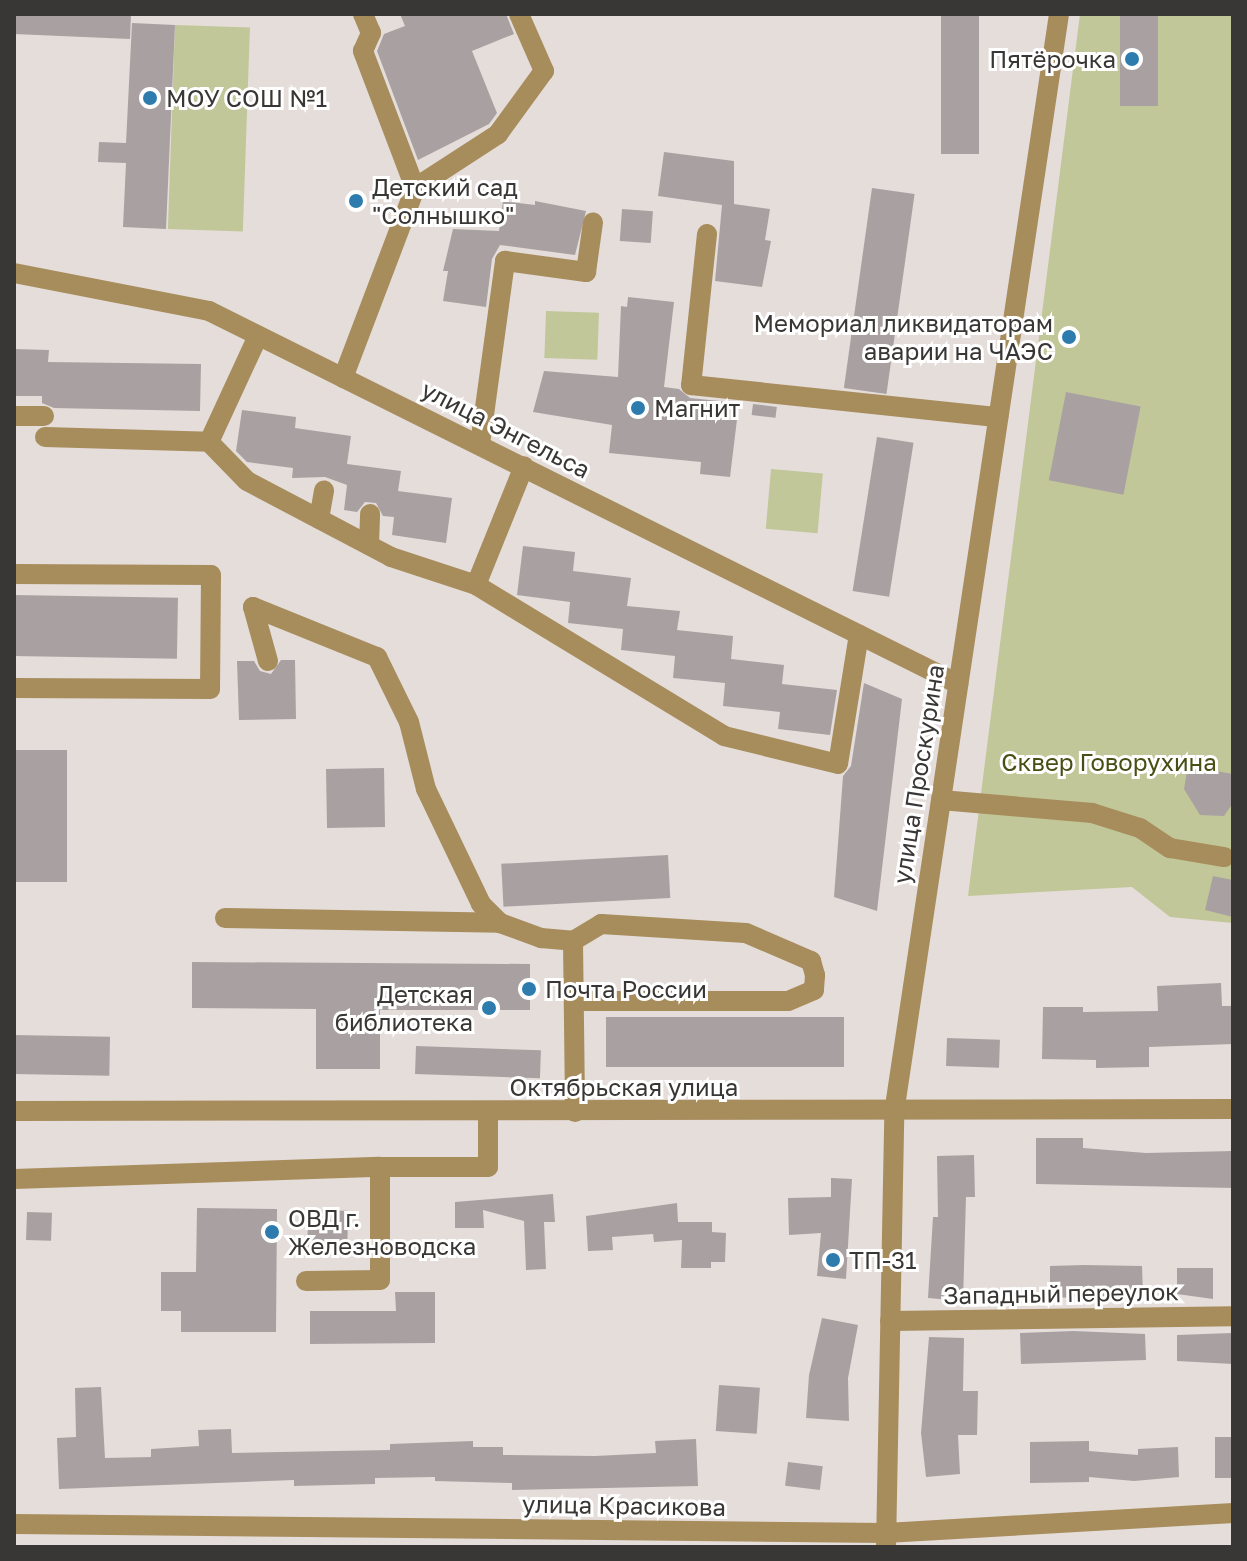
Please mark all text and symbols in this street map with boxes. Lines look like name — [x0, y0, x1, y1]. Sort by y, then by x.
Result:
place label: Пятёрочка — [989, 45, 1116, 73]
marker: Пятёрочка — [1123, 50, 1141, 68]
place label: МОУ СОШ №1 — [166, 84, 327, 112]
marker: МОУ СОШ №1 — [141, 89, 159, 107]
place label: Детский сад "Солнышко" — [372, 173, 518, 229]
marker: Детский сад "Солнышко" — [347, 192, 365, 210]
place label: Мемориал ликвидаторам аварии на ЧАЭС — [753, 309, 1053, 365]
marker: Мемориал ликвидаторам аварии на ЧАЭС — [1060, 328, 1078, 346]
street label: улица Энгельса — [417, 374, 595, 484]
place label: Магнит — [654, 394, 740, 422]
marker: Магнит — [629, 399, 647, 417]
street label: улица Проскурина — [886, 662, 950, 886]
park label: Сквер Говорухина — [1001, 748, 1217, 776]
place label: Почта России — [545, 975, 707, 1003]
place label: Детская библиотека — [335, 980, 473, 1036]
marker: Почта России — [520, 980, 538, 998]
marker: Детская библиотека — [480, 999, 498, 1017]
street label: Октябрьская улица — [510, 1073, 738, 1101]
place label: ОВД г. Железноводска — [288, 1204, 476, 1260]
marker: ОВД г. Железноводска — [263, 1223, 281, 1241]
place label: ТП-31 — [849, 1246, 917, 1274]
marker: ТП-31 — [824, 1251, 842, 1269]
street label: Западный переулок — [943, 1277, 1179, 1309]
street label: улица Красикова — [522, 1489, 726, 1521]

